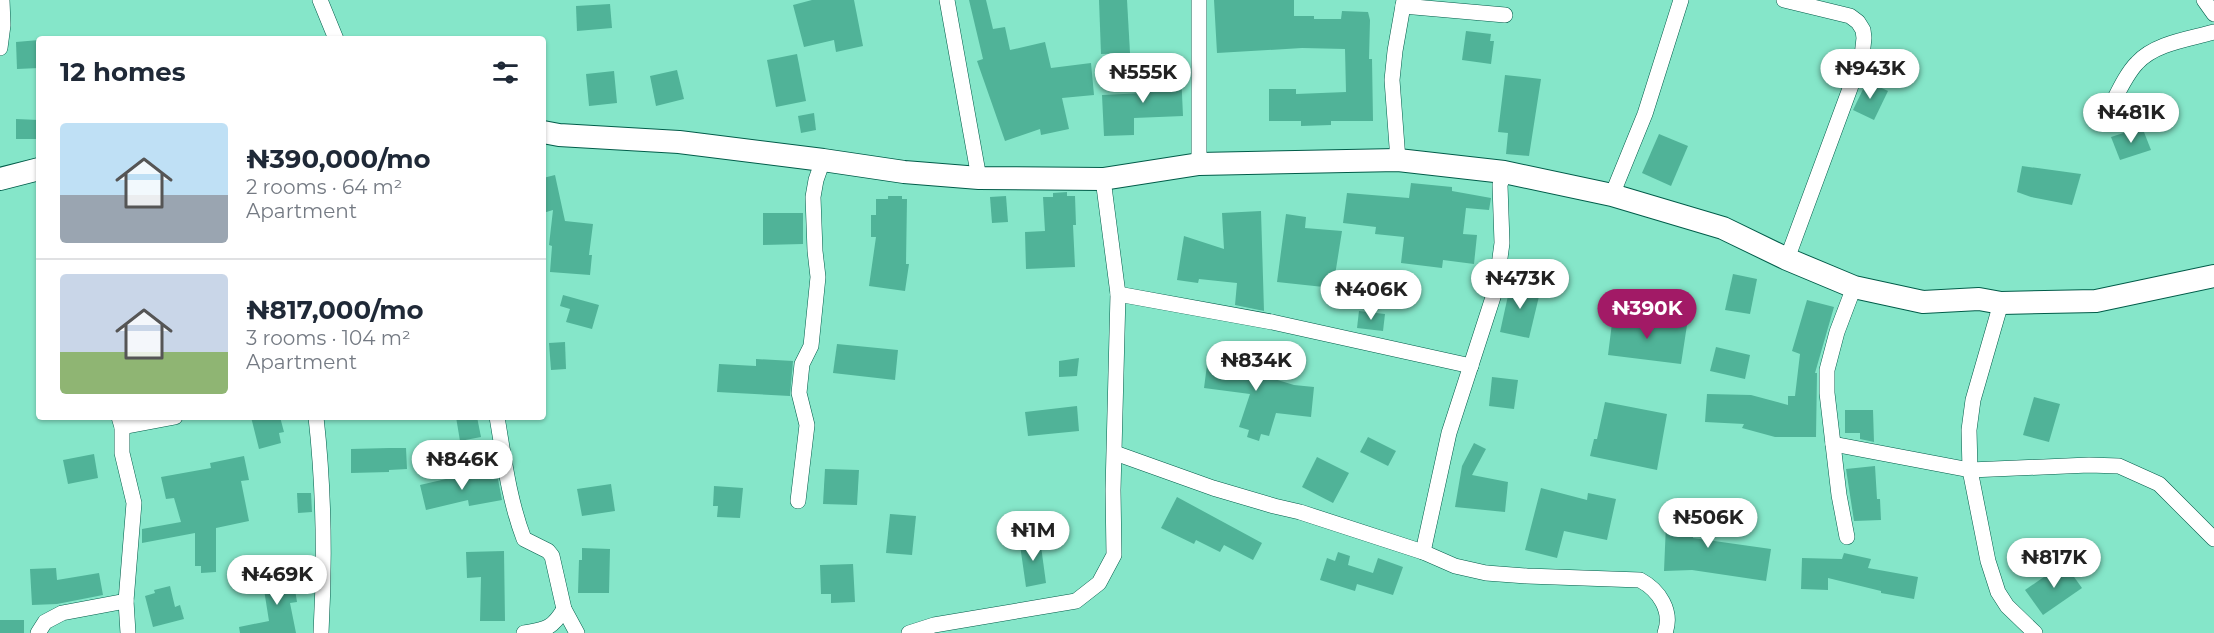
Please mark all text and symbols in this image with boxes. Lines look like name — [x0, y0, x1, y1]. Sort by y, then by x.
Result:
pin: ₦943K — [1828, 49, 1912, 100]
pin: ₦555K — [1101, 53, 1185, 104]
text: 12 homes — [60, 56, 186, 88]
icon: filters — [489, 56, 522, 89]
text: ₦943K — [1834, 56, 1906, 80]
text: ₦555K — [1109, 60, 1177, 84]
pin: ₦481K — [2089, 93, 2173, 144]
text: ₦481K — [2097, 100, 2165, 124]
text: ₦390,000/mo — [246, 143, 431, 175]
icon: home — [108, 147, 180, 219]
text: 2 rooms · 64 m² — [246, 175, 402, 199]
text: Apartment — [246, 199, 357, 223]
pin: ₦473K — [1478, 259, 1562, 310]
text: ₦473K — [1485, 266, 1555, 290]
pin: ₦406K — [1329, 270, 1413, 321]
text: ₦406K — [1335, 277, 1407, 301]
pin: ₦390K — [1605, 289, 1689, 340]
text: ₦817,000/mo — [246, 294, 424, 326]
text: ₦390K — [1611, 296, 1683, 320]
icon: home — [108, 298, 180, 370]
text: 3 rooms · 104 m² — [246, 326, 411, 350]
pin: ₦834K — [1214, 341, 1298, 392]
text: ₦834K — [1220, 348, 1292, 372]
text: Apartment — [246, 350, 357, 374]
pin: ₦846K — [420, 440, 504, 491]
text: ₦846K — [426, 447, 498, 471]
pin: ₦506K — [1666, 498, 1750, 549]
text: ₦506K — [1672, 505, 1744, 529]
pin: ₦1M — [1004, 511, 1062, 562]
text: ₦1M — [1011, 518, 1056, 542]
pin: ₦817K — [2012, 538, 2096, 589]
text: ₦817K — [2021, 545, 2087, 569]
pin: ₦469K — [235, 555, 319, 606]
text: ₦469K — [241, 562, 313, 586]

